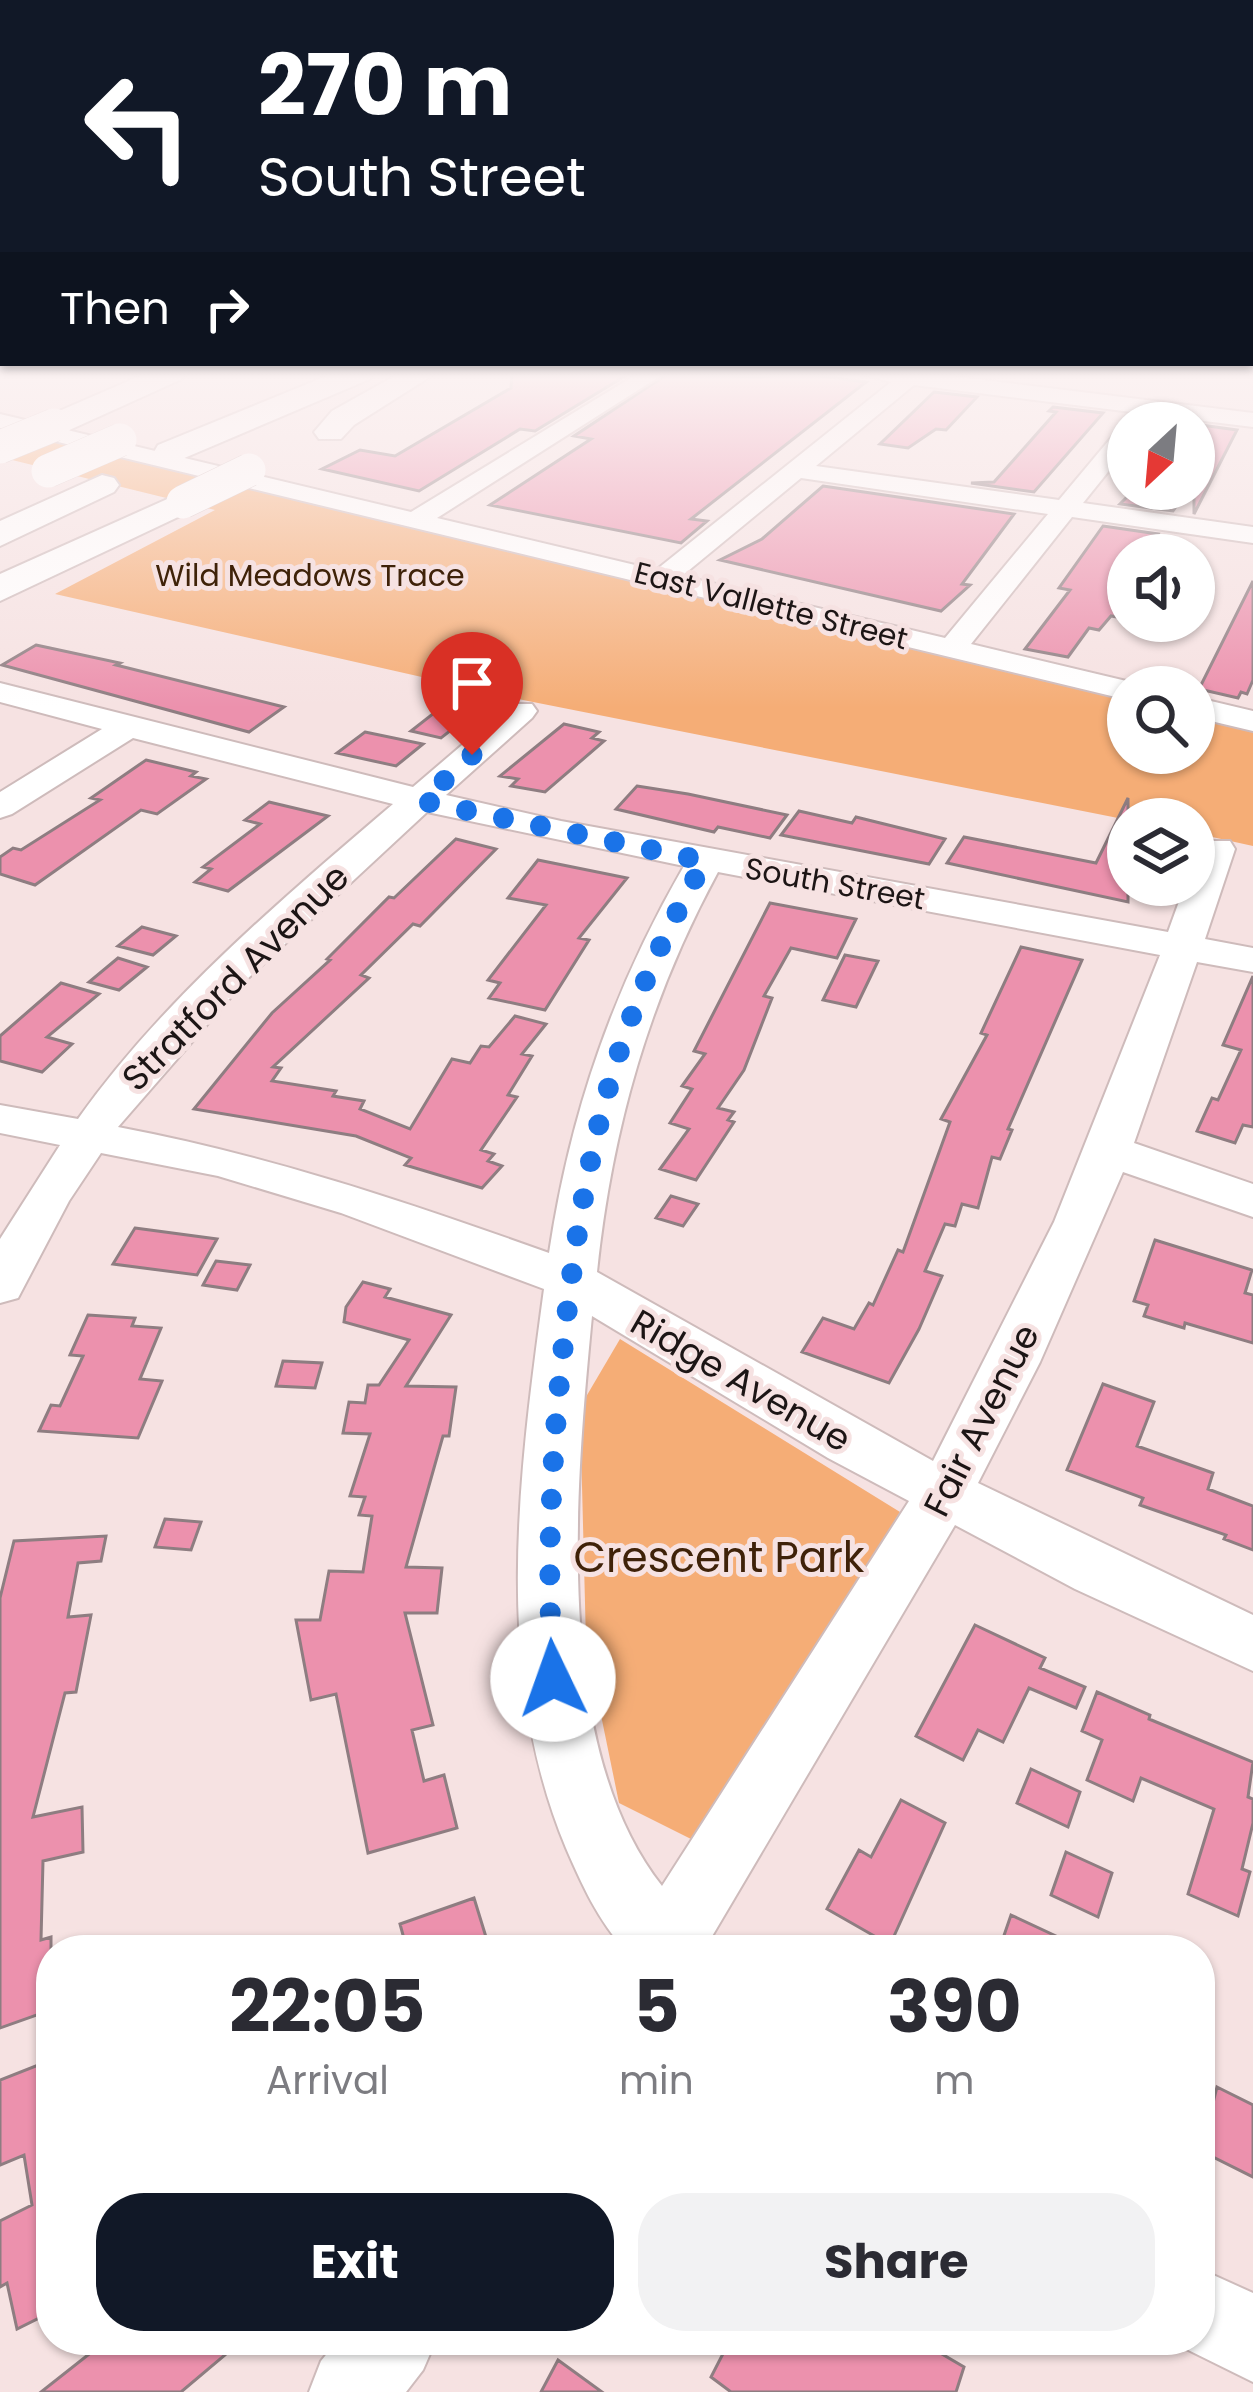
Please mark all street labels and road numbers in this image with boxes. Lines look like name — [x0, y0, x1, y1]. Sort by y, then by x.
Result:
street label: East Vallette Street — [630, 551, 912, 660]
street label: South Street — [742, 847, 928, 920]
street label: Stratford Avenue — [110, 852, 360, 1102]
street label: Ridge Avenue — [621, 1297, 860, 1464]
street label: Fair Avenue — [911, 1315, 1052, 1525]

